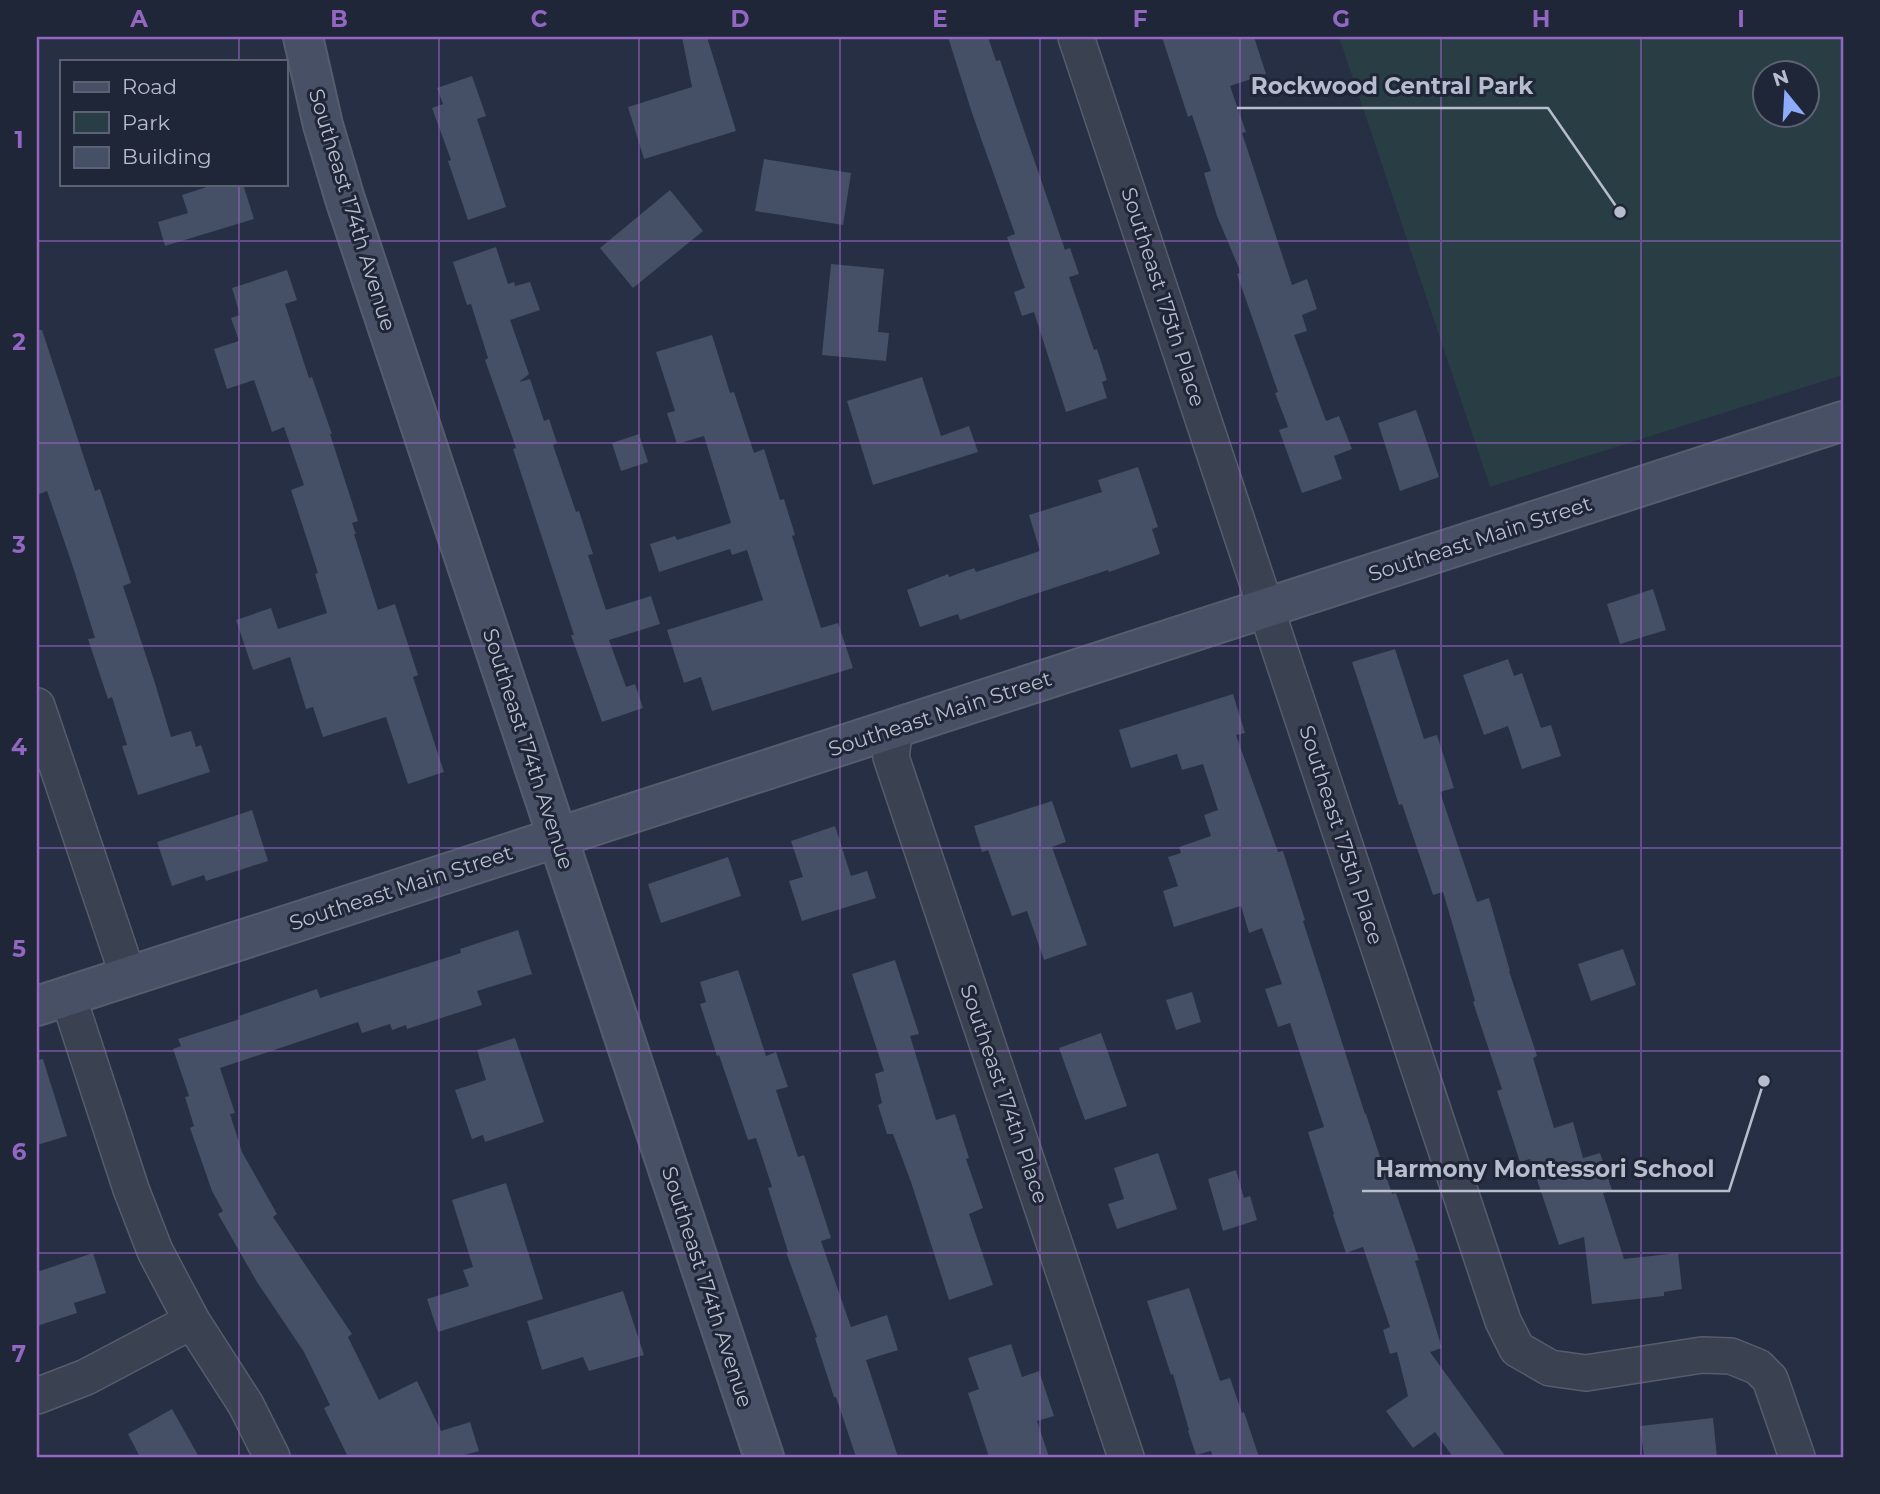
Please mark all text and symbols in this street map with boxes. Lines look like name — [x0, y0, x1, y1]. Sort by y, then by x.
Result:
text: A — [129, 5, 148, 33]
text: B — [330, 5, 348, 33]
text: C — [531, 5, 548, 33]
text: D — [731, 5, 750, 33]
text: E — [932, 5, 948, 33]
text: F — [1133, 5, 1148, 33]
text: G — [1332, 5, 1350, 33]
text: H — [1532, 5, 1550, 33]
text: I — [1737, 5, 1745, 33]
legend — [60, 60, 287, 186]
north arrow — [1750, 60, 1820, 130]
callout: Rockwood Central Park — [1237, 64, 1548, 108]
text: N — [1770, 65, 1792, 92]
text: Rockwood Central Park — [1251, 72, 1534, 100]
text: Road — [122, 74, 177, 99]
street label: Southeast 174th Avenue — [304, 86, 401, 334]
text: Park — [122, 110, 170, 135]
text: 1 — [14, 126, 24, 154]
text: Building — [122, 144, 212, 169]
street label: Southeast 175th Place — [1116, 184, 1211, 410]
text: 2 — [12, 328, 26, 356]
street label: Southeast Main Street — [1365, 491, 1595, 586]
text: 3 — [11, 531, 26, 559]
street label: Southeast 174th Avenue — [478, 625, 579, 872]
street label: Southeast Main Street — [825, 666, 1055, 761]
street label: Southeast 175th Place — [1294, 722, 1389, 948]
text: 4 — [11, 733, 27, 761]
street label: Southeast Main Street — [286, 840, 516, 935]
text: 5 — [12, 935, 26, 963]
street label: Southeast 174th Place — [955, 981, 1054, 1207]
text: 6 — [12, 1138, 27, 1166]
callout: Harmony Montessori School — [1362, 1147, 1729, 1191]
text: Harmony Montessori School — [1376, 1155, 1714, 1183]
street label: Southeast 174th Avenue — [657, 1163, 758, 1410]
text: 7 — [12, 1340, 26, 1368]

